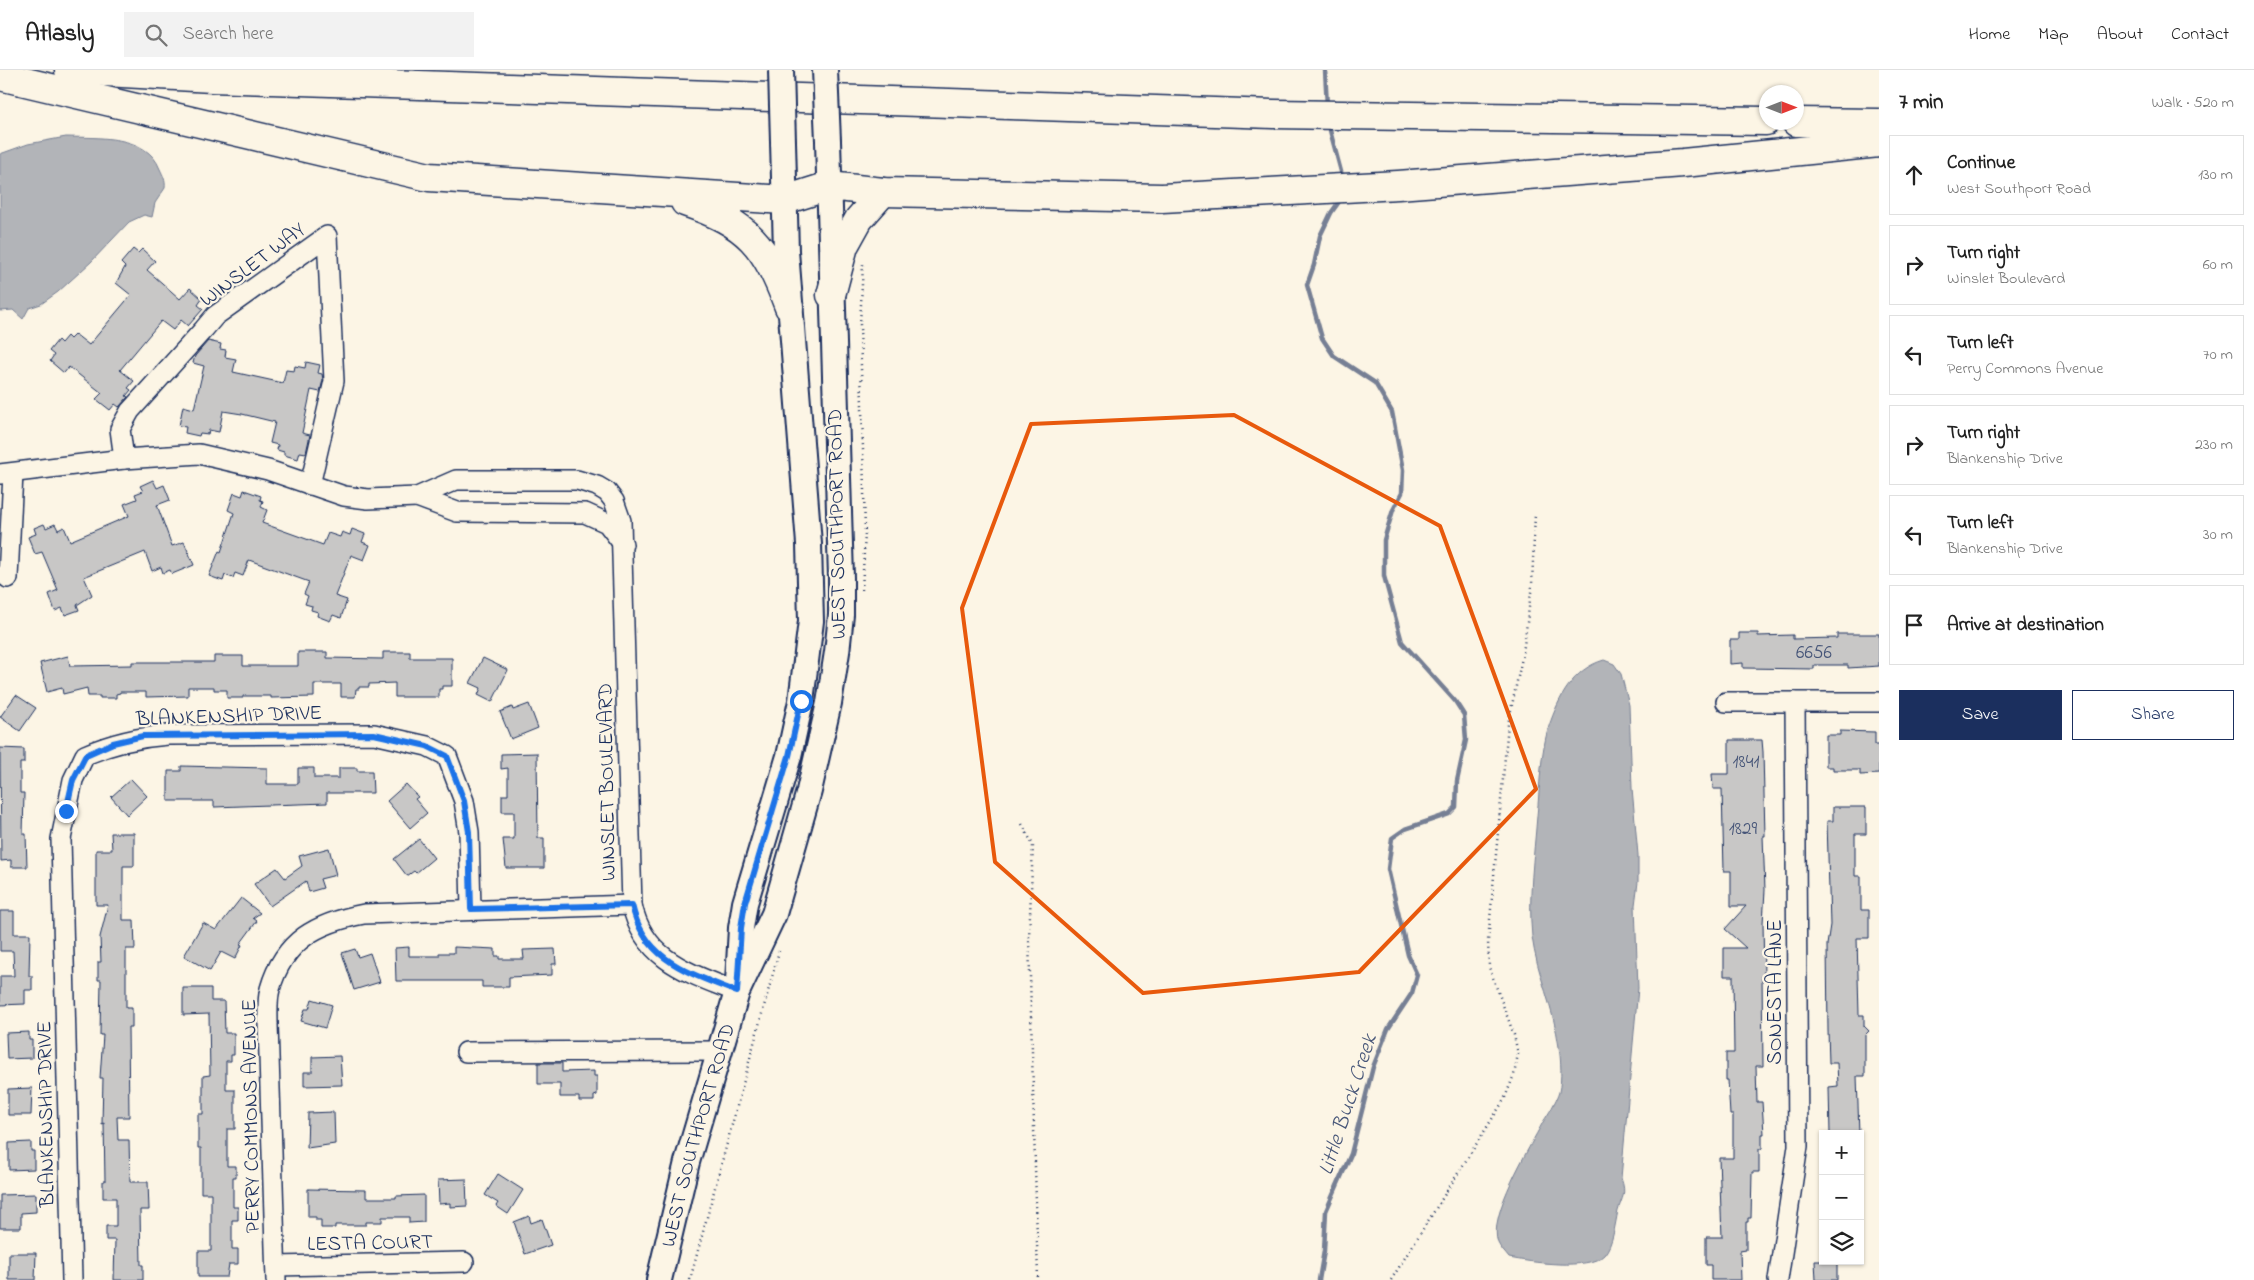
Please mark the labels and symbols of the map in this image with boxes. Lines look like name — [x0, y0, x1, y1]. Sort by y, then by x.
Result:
north arrow — [1759, 85, 1804, 130]
street label: WINSLET WAY — [194, 216, 313, 315]
street label: WEST SOUTHPORT ROAD — [821, 408, 855, 640]
house number: 6656 — [1796, 640, 1832, 667]
street label: WINSLET BOULEVARD — [591, 683, 625, 881]
route start — [790, 690, 813, 713]
street label: BLANKENSHIP DRIVE — [135, 699, 323, 735]
house number: 1841 — [1732, 749, 1760, 776]
route end — [55, 800, 78, 823]
house number: 1829 — [1729, 816, 1757, 843]
street label: SONESTA LANE — [1761, 919, 1791, 1065]
street label: PERRY COMMONS AVENUE — [235, 999, 269, 1233]
street label: WEST SOUTHPORT ROAD — [654, 1020, 744, 1250]
street label: BLANKENSHIP DRIVE — [30, 1021, 64, 1208]
water label: Little Buck Creek — [1311, 1029, 1387, 1179]
street label: LESTA COURT — [307, 1228, 433, 1260]

